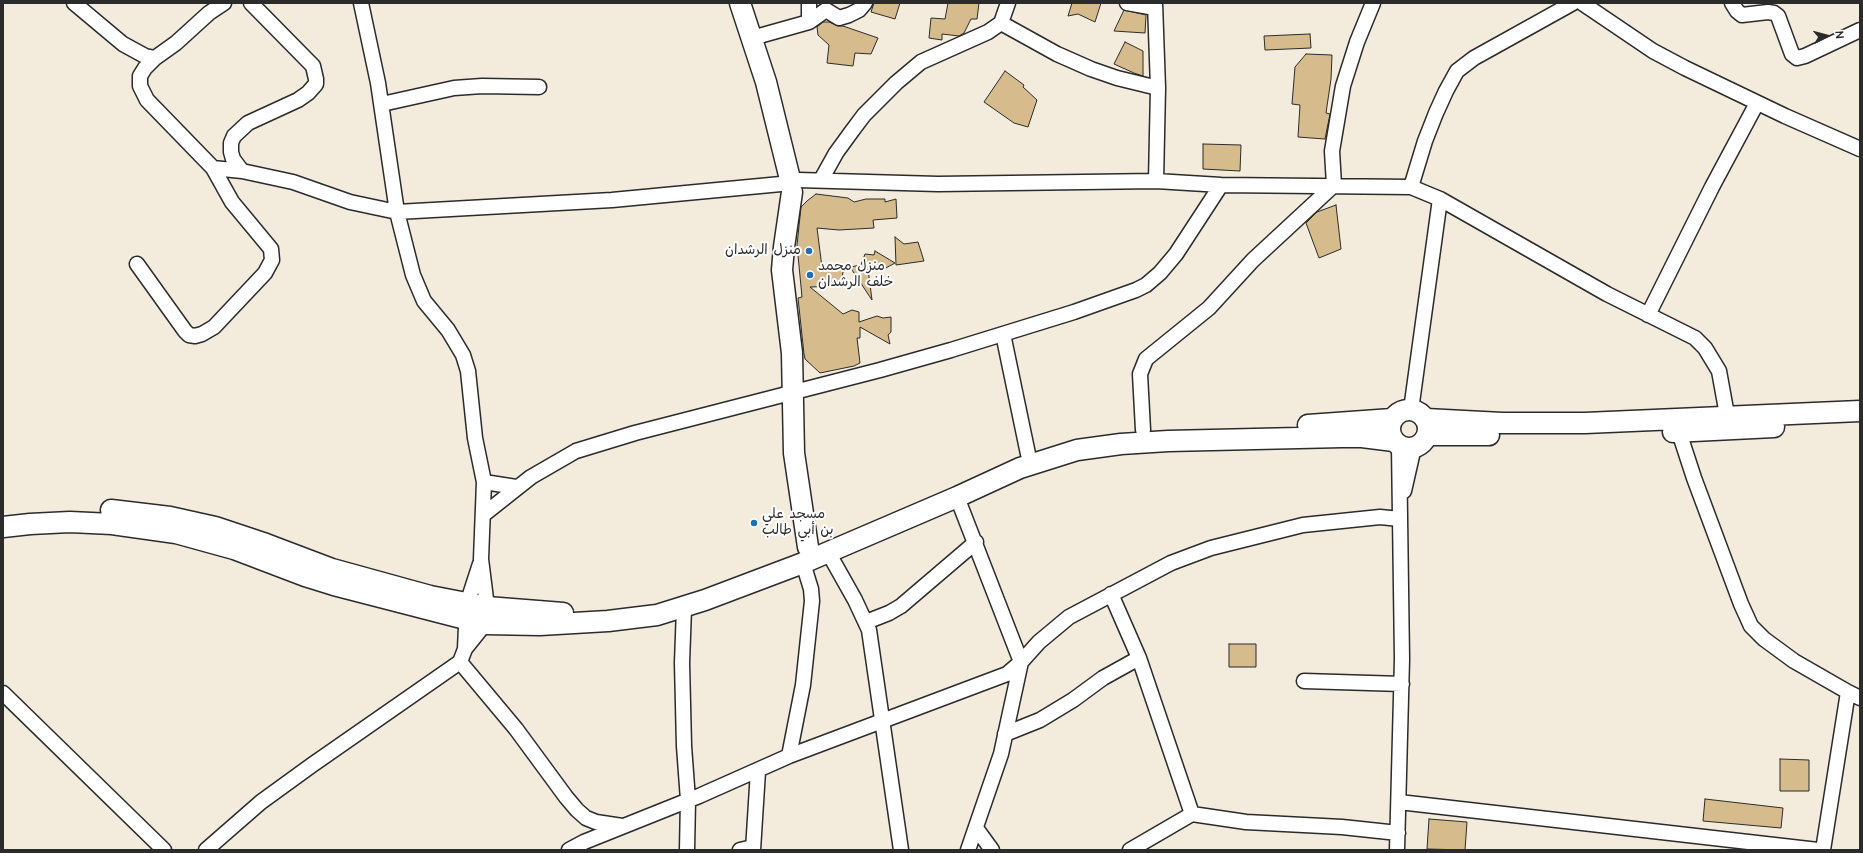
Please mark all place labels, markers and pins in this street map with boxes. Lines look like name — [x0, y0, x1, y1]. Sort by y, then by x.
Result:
place label: منزل الرشدان — [725, 243, 801, 259]
marker: منزل الرشدان — [804, 246, 814, 256]
place label: منزل محمد خلف الرشدان — [818, 259, 893, 292]
marker: منزل محمد خلف الرشدان — [805, 270, 815, 280]
place label: مسجد علي بن أبي طالب — [762, 507, 834, 540]
marker: مسجد علي بن أبي طالب — [749, 518, 759, 528]

